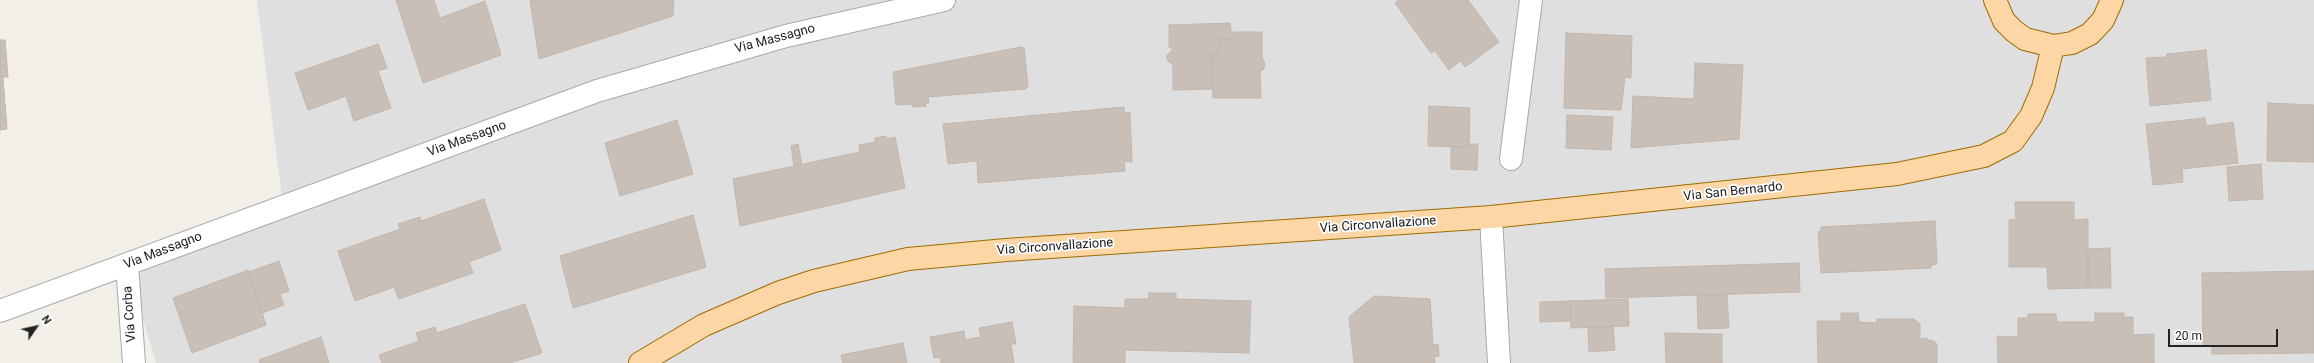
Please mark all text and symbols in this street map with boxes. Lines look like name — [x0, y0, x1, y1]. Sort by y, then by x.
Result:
street label: Via Massagno — [733, 21, 817, 57]
street label: Via Massagno — [426, 118, 508, 160]
street label: Via San Bernardo — [1683, 179, 1783, 205]
street label: Via Circonvallazione — [1319, 213, 1437, 237]
street label: Via Massagno — [122, 229, 204, 273]
street label: Via Circonvallazione — [996, 235, 1114, 259]
street label: Via Corba — [120, 285, 140, 343]
north arrow — [16, 307, 56, 347]
text: N — [39, 313, 54, 327]
scale bar — [2170, 321, 2280, 347]
text: 20 m — [2175, 329, 2202, 343]

